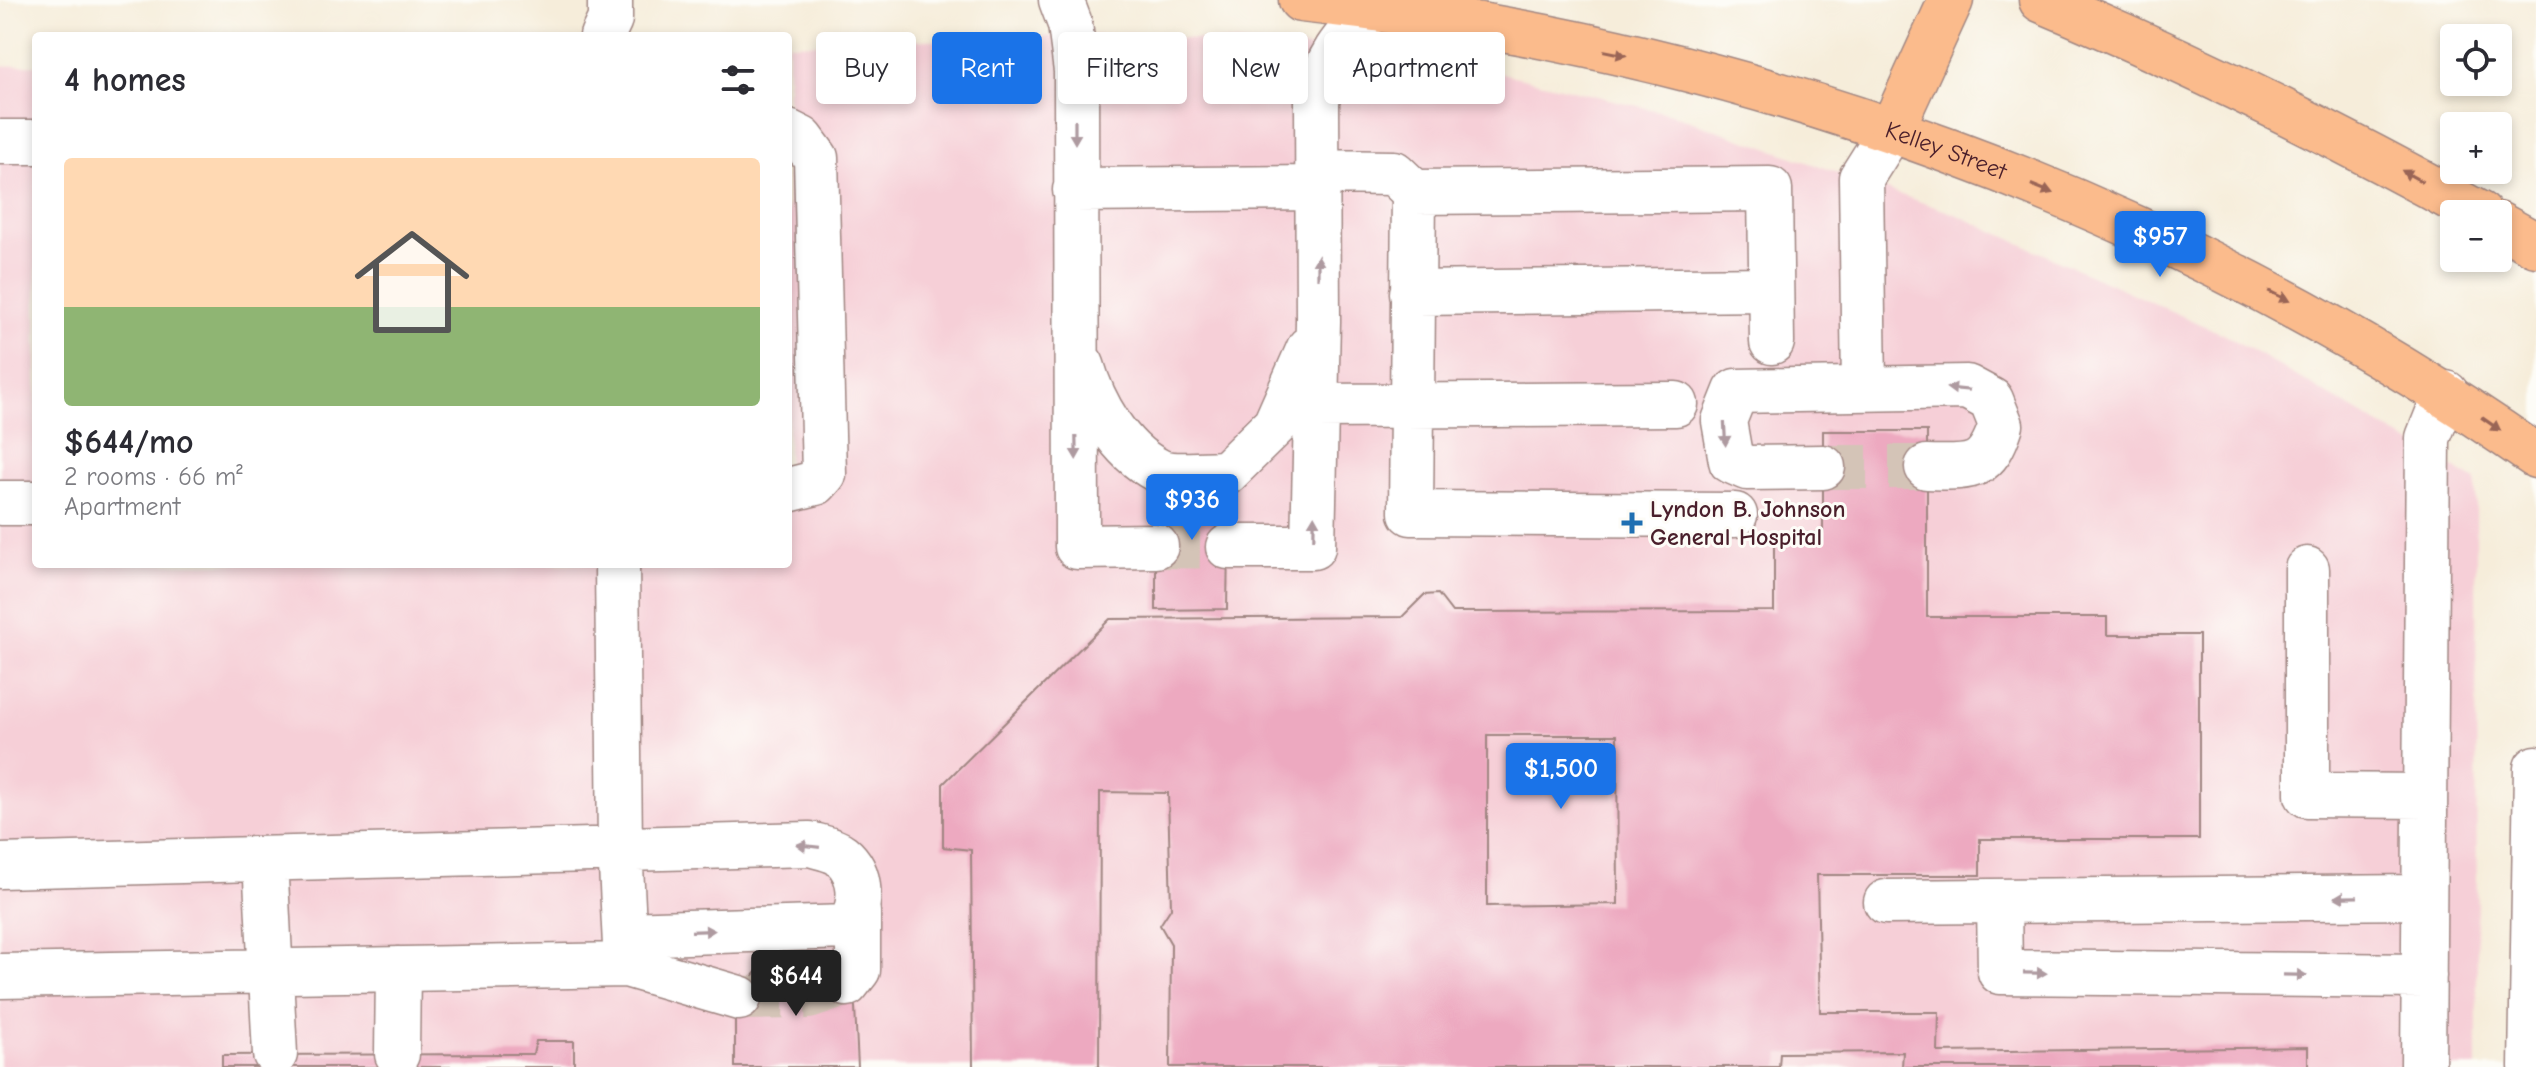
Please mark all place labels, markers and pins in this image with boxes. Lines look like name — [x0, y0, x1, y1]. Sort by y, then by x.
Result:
pin: $957 — [2113, 211, 2207, 279]
pin: $936 — [1145, 474, 1239, 542]
place label: Lyndon B. Johnson General Hospital — [1650, 495, 1845, 551]
marker: Lyndon B. Johnson General Hospital — [1621, 512, 1643, 534]
pin: $1,500 — [1496, 743, 1626, 811]
pin: $644 — [749, 950, 843, 1018]

